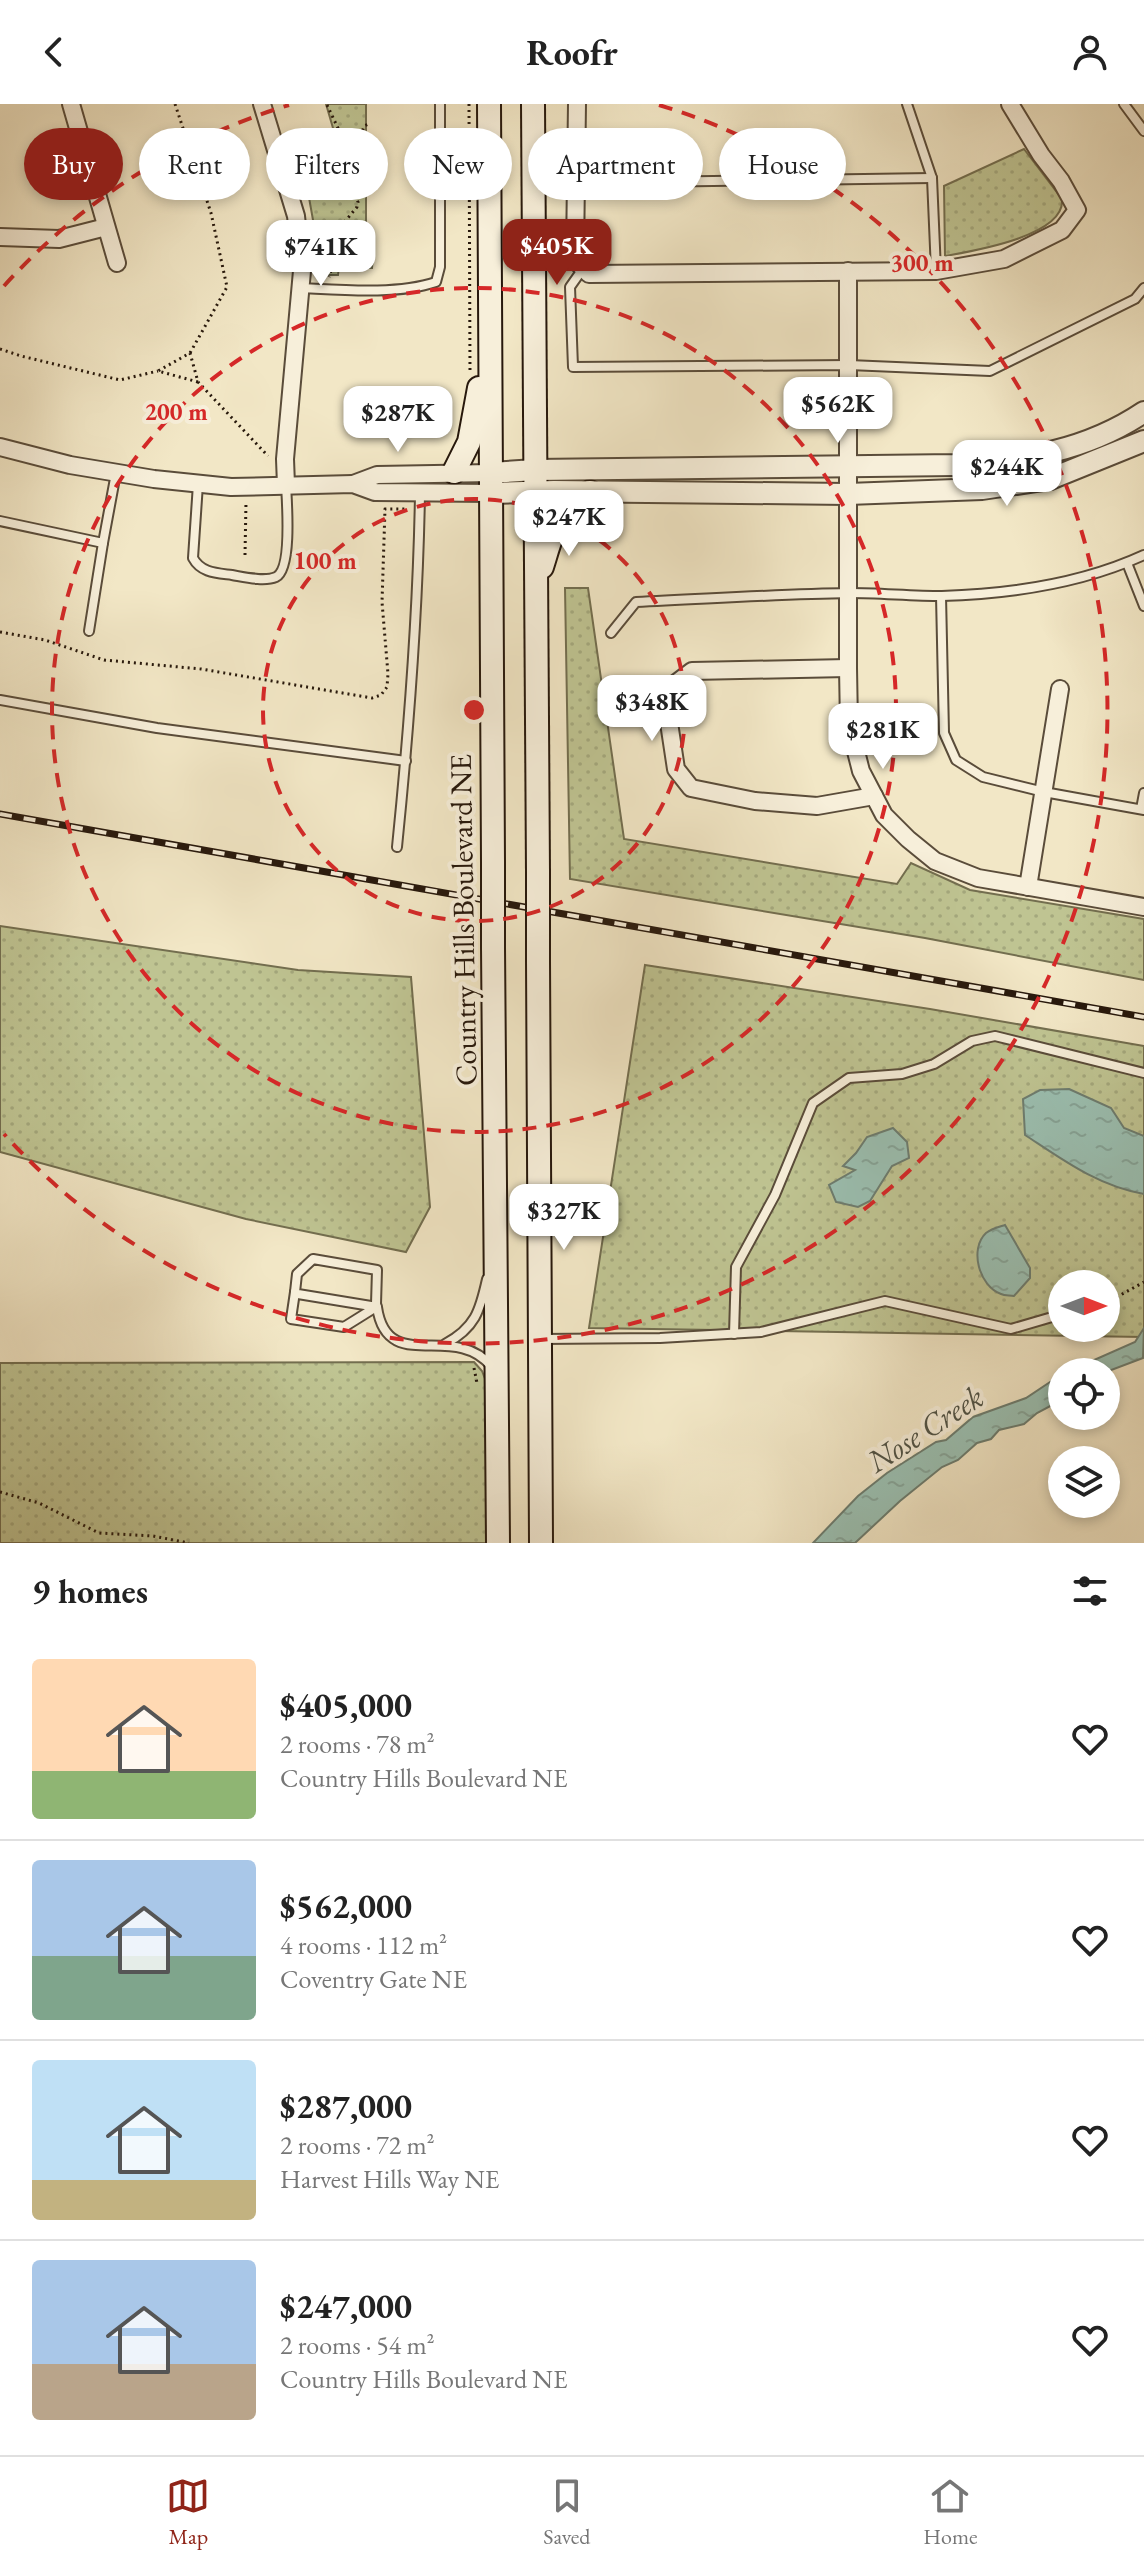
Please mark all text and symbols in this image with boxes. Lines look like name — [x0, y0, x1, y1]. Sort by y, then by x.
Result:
text: Roofr — [526, 29, 618, 76]
icon: back — [32, 30, 76, 74]
icon: person — [1068, 30, 1112, 74]
chip: Buy — [24, 128, 123, 200]
chip: Rent — [139, 128, 250, 200]
chip: Filters — [266, 128, 388, 200]
chip: New — [404, 128, 512, 200]
chip: Apartment — [528, 128, 703, 200]
chip: House — [719, 128, 846, 200]
pin: $405K — [501, 219, 613, 287]
pin: $741K — [265, 220, 377, 288]
text: $405K — [520, 228, 594, 262]
text: $741K — [284, 229, 358, 263]
text: 300 m — [890, 247, 954, 278]
pin: $562K — [782, 377, 894, 445]
pin: $287K — [342, 386, 454, 454]
text: $562K — [801, 386, 875, 420]
text: $287K — [361, 395, 435, 429]
text: 200 m — [144, 396, 208, 427]
pin: $244K — [951, 440, 1063, 508]
text: $244K — [970, 449, 1044, 483]
pin: $247K — [513, 490, 625, 558]
text: $247K — [532, 499, 606, 533]
text: 100 m — [293, 545, 357, 576]
pin: $348K — [596, 675, 708, 743]
text: $348K — [615, 684, 689, 718]
centre of rings — [460, 696, 488, 724]
pin: $281K — [827, 703, 939, 771]
text: $281K — [846, 712, 920, 746]
street label: Country Hills Boulevard NE — [441, 754, 485, 1086]
pin: $327K — [508, 1184, 620, 1252]
text: $327K — [527, 1193, 601, 1227]
north arrow — [1048, 1270, 1120, 1342]
map controls — [1048, 1270, 1120, 1518]
button: locate — [1048, 1358, 1120, 1430]
water label: Nose Creek — [858, 1376, 992, 1483]
button: layers — [1048, 1446, 1120, 1518]
text: 9 homes — [32, 1569, 148, 1613]
icon: filters — [1068, 1569, 1112, 1613]
text: $405,000 — [280, 1683, 412, 1727]
icon: home — [96, 1691, 192, 1787]
icon: heart — [1068, 1717, 1112, 1761]
text: 2 rooms · 78 m² — [280, 1727, 435, 1761]
text: Country Hills Boulevard NE — [280, 1761, 568, 1795]
text: $562,000 — [280, 1884, 412, 1928]
icon: home — [96, 1892, 192, 1988]
icon: heart — [1068, 1918, 1112, 1962]
text: 4 rooms · 112 m² — [280, 1928, 447, 1962]
text: Coventry Gate NE — [280, 1962, 467, 1996]
text: $287,000 — [280, 2084, 412, 2128]
icon: home — [96, 2092, 192, 2188]
icon: heart — [1068, 2118, 1112, 2162]
text: 2 rooms · 72 m² — [280, 2128, 435, 2162]
text: Harvest Hills Way NE — [280, 2162, 499, 2196]
text: $247,000 — [280, 2284, 412, 2328]
icon: home — [96, 2292, 192, 2388]
icon: heart — [1068, 2318, 1112, 2362]
text: 2 rooms · 54 m² — [280, 2328, 435, 2362]
text: Country Hills Boulevard NE — [280, 2362, 568, 2396]
tab: Map — [166, 2474, 210, 2551]
tab: Saved — [543, 2474, 590, 2551]
tab: Home — [923, 2474, 978, 2551]

